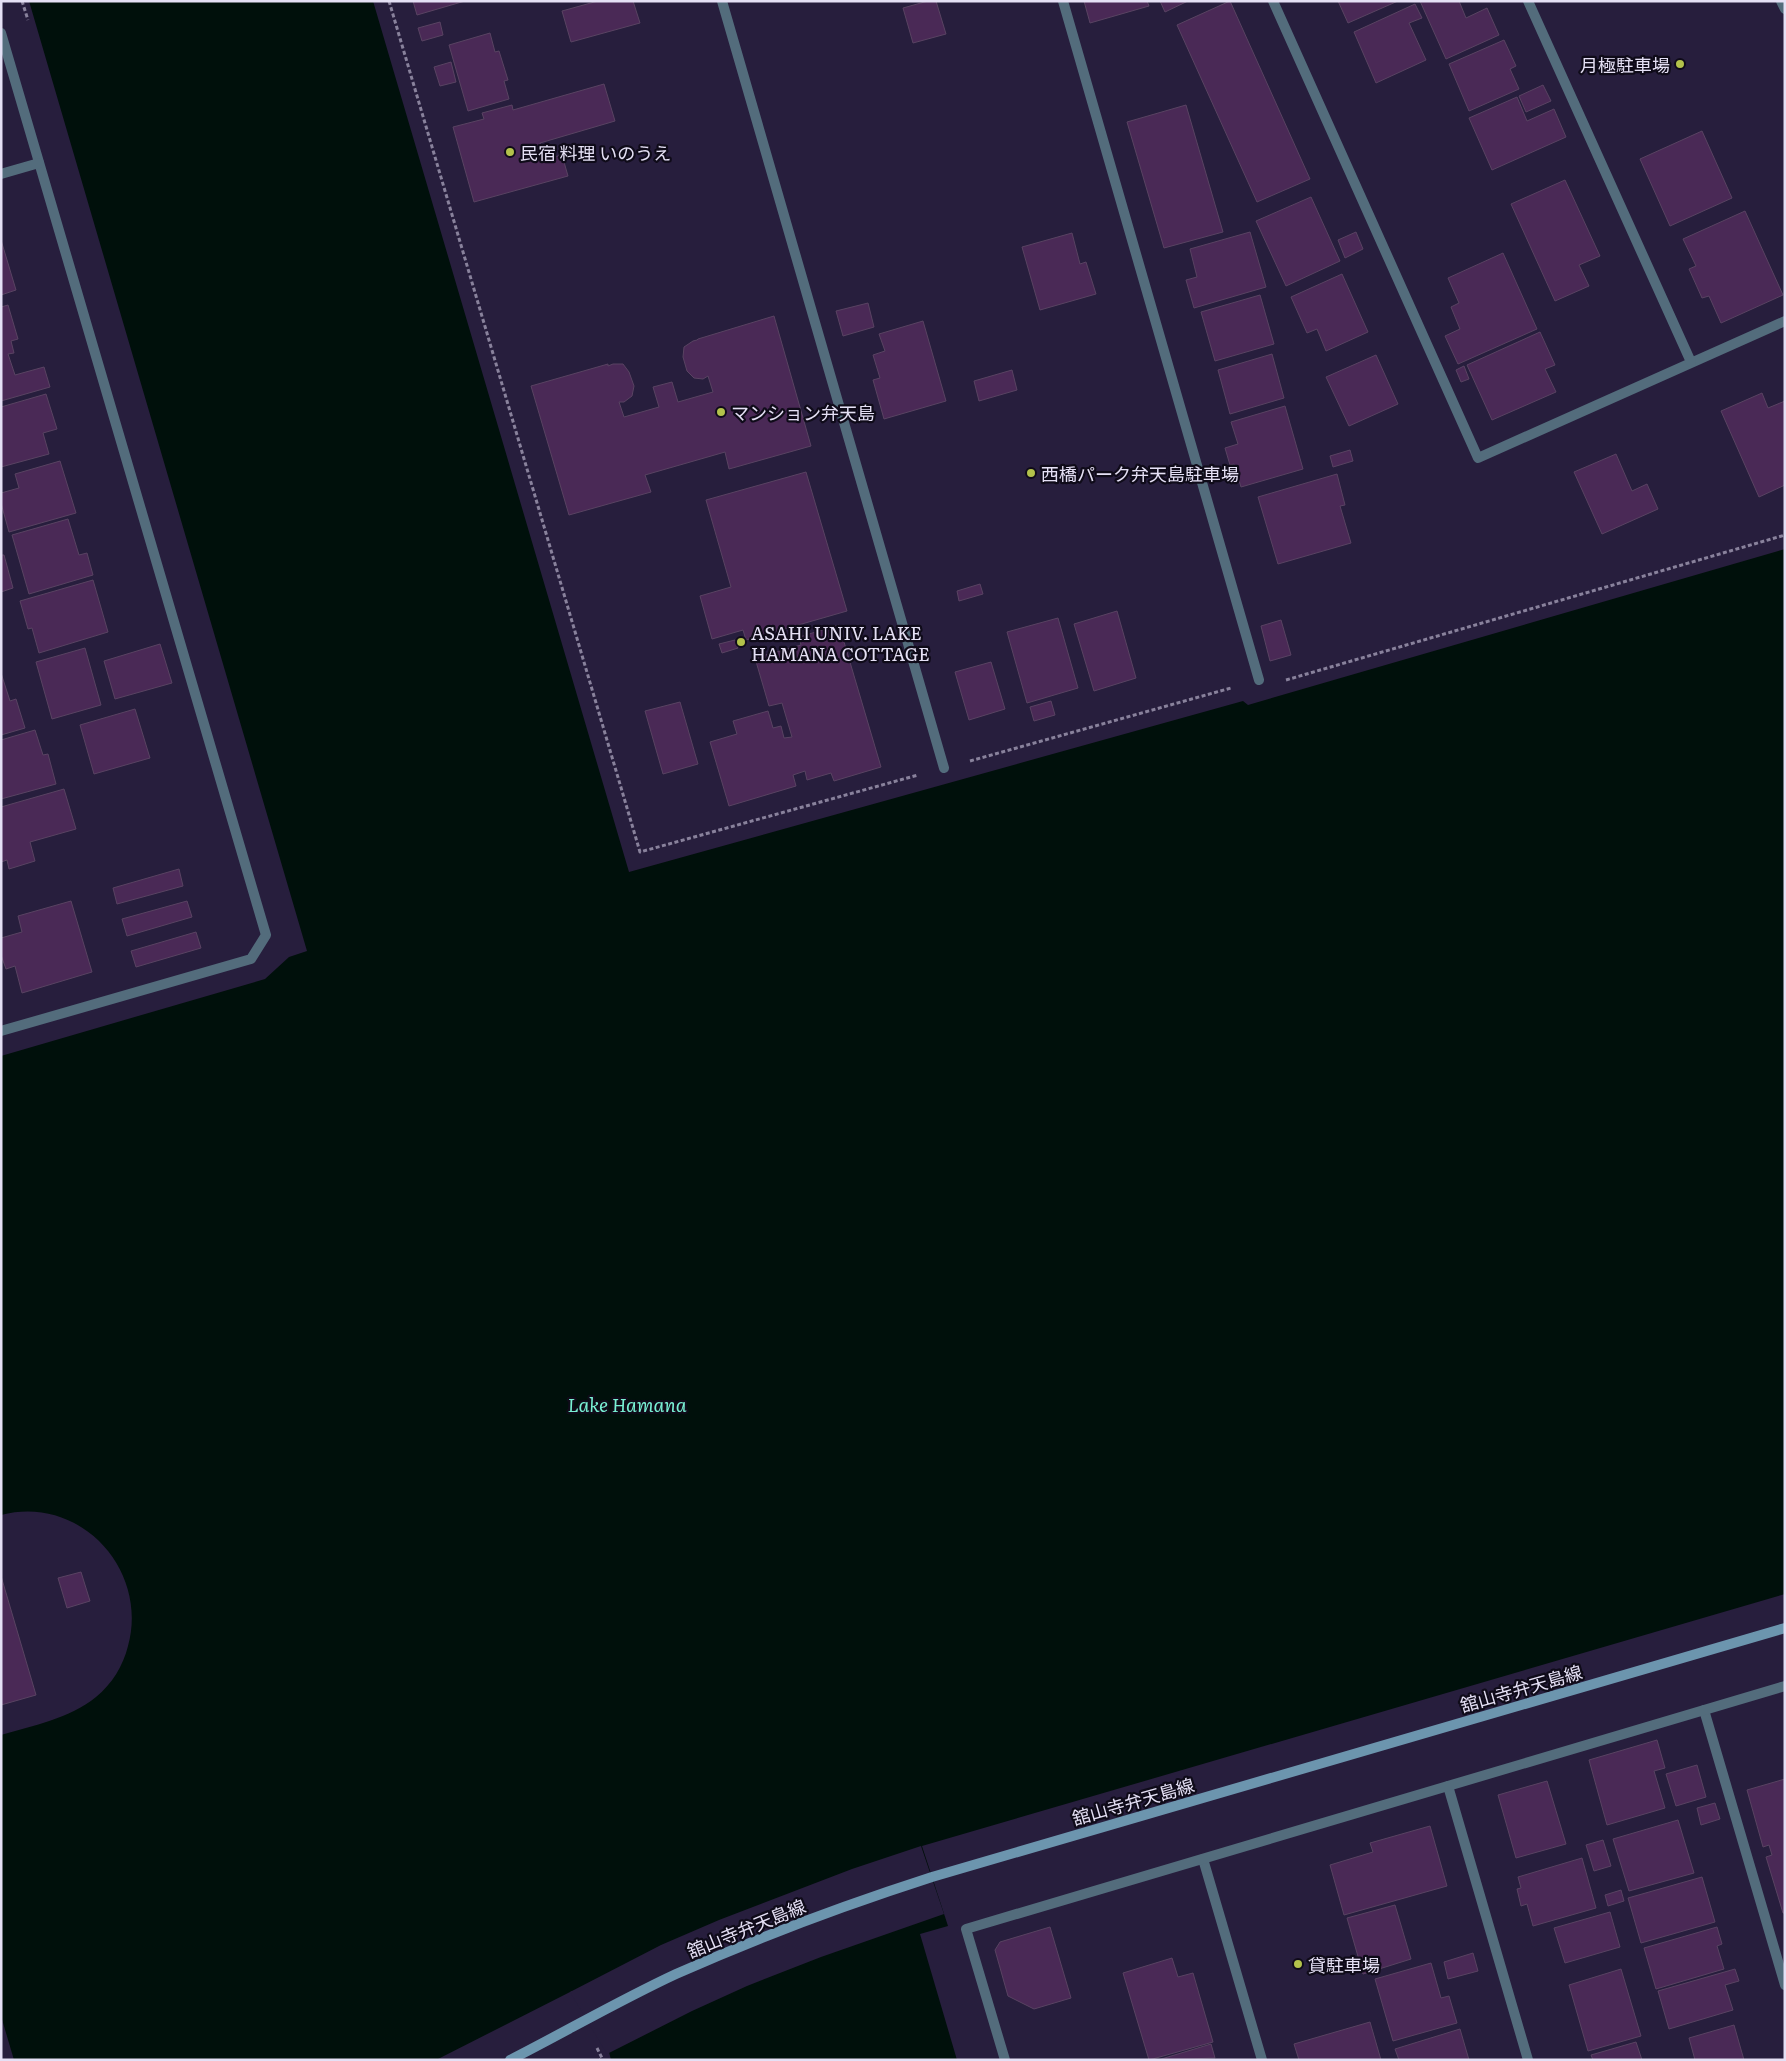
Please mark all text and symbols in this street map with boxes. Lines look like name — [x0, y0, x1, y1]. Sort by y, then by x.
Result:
place label: 月極駐車場 — [1580, 51, 1670, 78]
marker: 月極駐車場 — [1674, 58, 1686, 70]
place label: 民宿 料理 いのうえ — [520, 139, 671, 166]
marker: 民宿 料理 いのうえ — [504, 146, 516, 158]
place label: マンション弁天島 — [731, 399, 875, 426]
marker: マンション弁天島 — [715, 406, 727, 418]
place label: 西橋パーク弁天島駐車場 — [1041, 460, 1239, 487]
marker: 西橋パーク弁天島駐車場 — [1025, 467, 1037, 479]
place label: ASAHI UNIV. LAKE HAMANA COTTAGE — [751, 619, 930, 667]
marker: ASAHI UNIV. LAKE HAMANA COTTAGE — [735, 636, 747, 648]
water label: Lake Hamana — [567, 1390, 687, 1418]
street label: 舘山寺弁天島線 — [1457, 1658, 1585, 1718]
street label: 舘山寺弁天島線 — [1069, 1771, 1197, 1831]
street label: 舘山寺弁天島線 — [683, 1892, 809, 1964]
place label: 貸駐車場 — [1308, 1951, 1380, 1978]
marker: 貸駐車場 — [1292, 1958, 1304, 1970]

